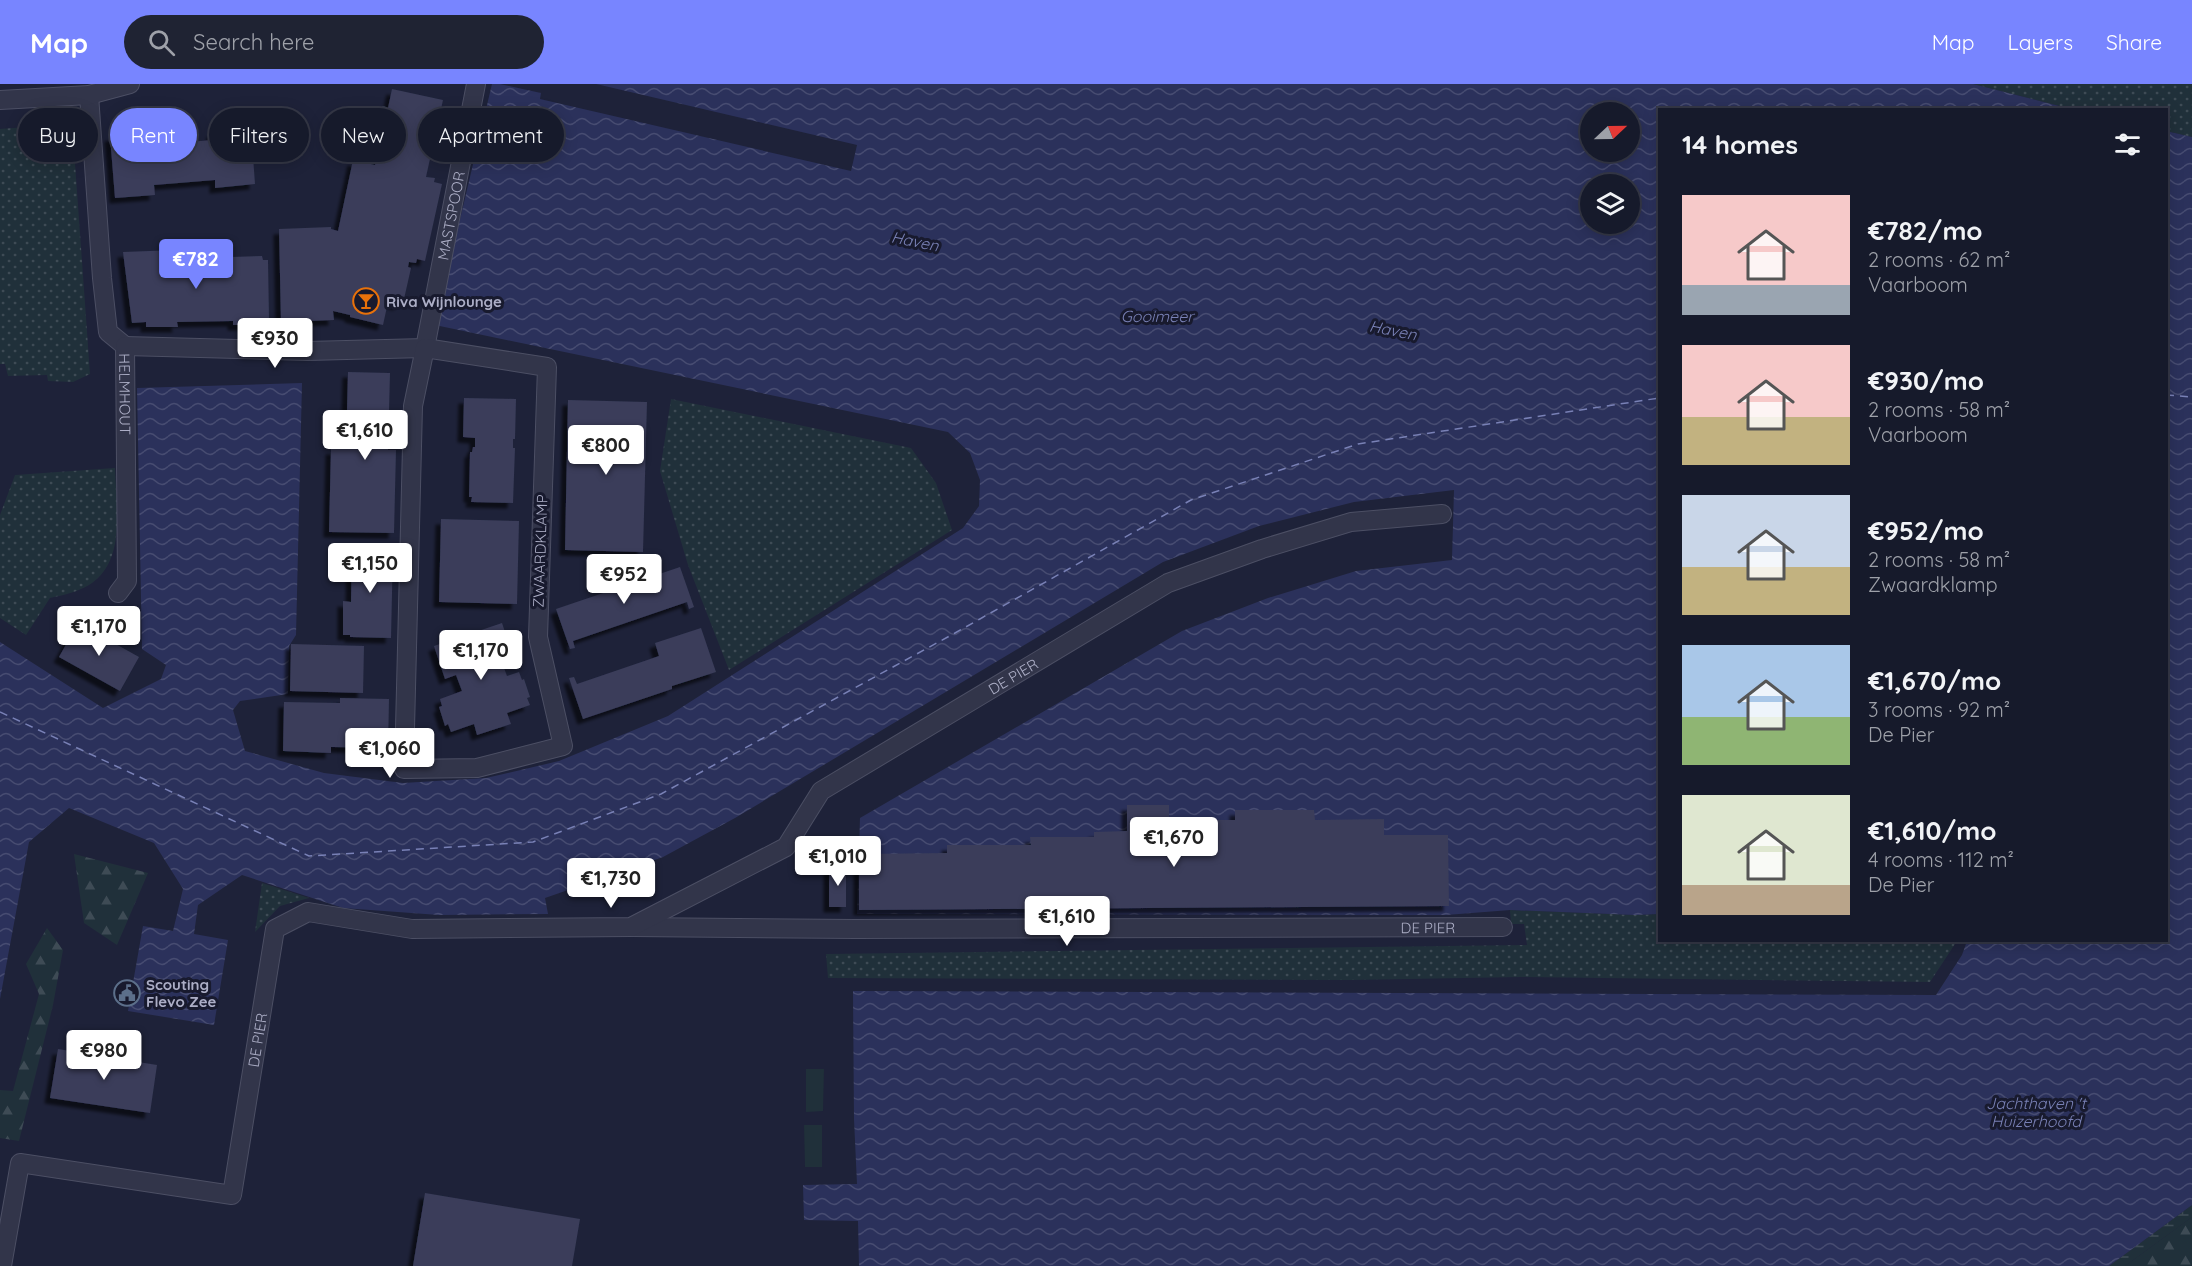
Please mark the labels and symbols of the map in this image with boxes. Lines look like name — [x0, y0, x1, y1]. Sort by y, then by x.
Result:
north arrow — [1580, 102, 1640, 162]
street label: MASTSPOOR — [433, 170, 468, 262]
water label: Haven — [890, 227, 941, 256]
pin: €782 — [160, 239, 232, 290]
bar icon: Riva Wijnlounge — [351, 286, 381, 316]
place label: Riva Wijnlounge — [386, 292, 502, 311]
water label: Gooimeer — [1121, 306, 1195, 326]
water label: Haven — [1368, 316, 1419, 345]
pin: €930 — [239, 318, 311, 369]
street label: HELMHOUT — [116, 353, 135, 435]
pin: €1,610 — [316, 410, 414, 461]
pin: €800 — [570, 425, 642, 476]
street label: ZWAARDKLAMP — [529, 494, 551, 608]
pin: €1,150 — [321, 543, 419, 594]
pin: €952 — [588, 554, 660, 605]
pin: €1,170 — [50, 606, 148, 657]
pin: €1,170 — [432, 630, 530, 681]
street label: DE PIER — [984, 654, 1041, 698]
pin: €1,060 — [341, 728, 439, 779]
pin: €1,670 — [1125, 817, 1223, 868]
pin: €1,010 — [789, 836, 887, 887]
pin: €1,730 — [562, 858, 660, 909]
pin: €1,610 — [1018, 896, 1116, 947]
street label: DE PIER — [1401, 918, 1455, 937]
place label: Scouting Flevo Zee — [146, 975, 217, 1011]
public building icon: Scouting Flevo Zee — [112, 978, 142, 1008]
street label: DE PIER — [243, 1011, 271, 1069]
pin: €980 — [68, 1030, 140, 1081]
water label: Jachthaven 't Huizerhoofd — [1986, 1093, 2087, 1131]

